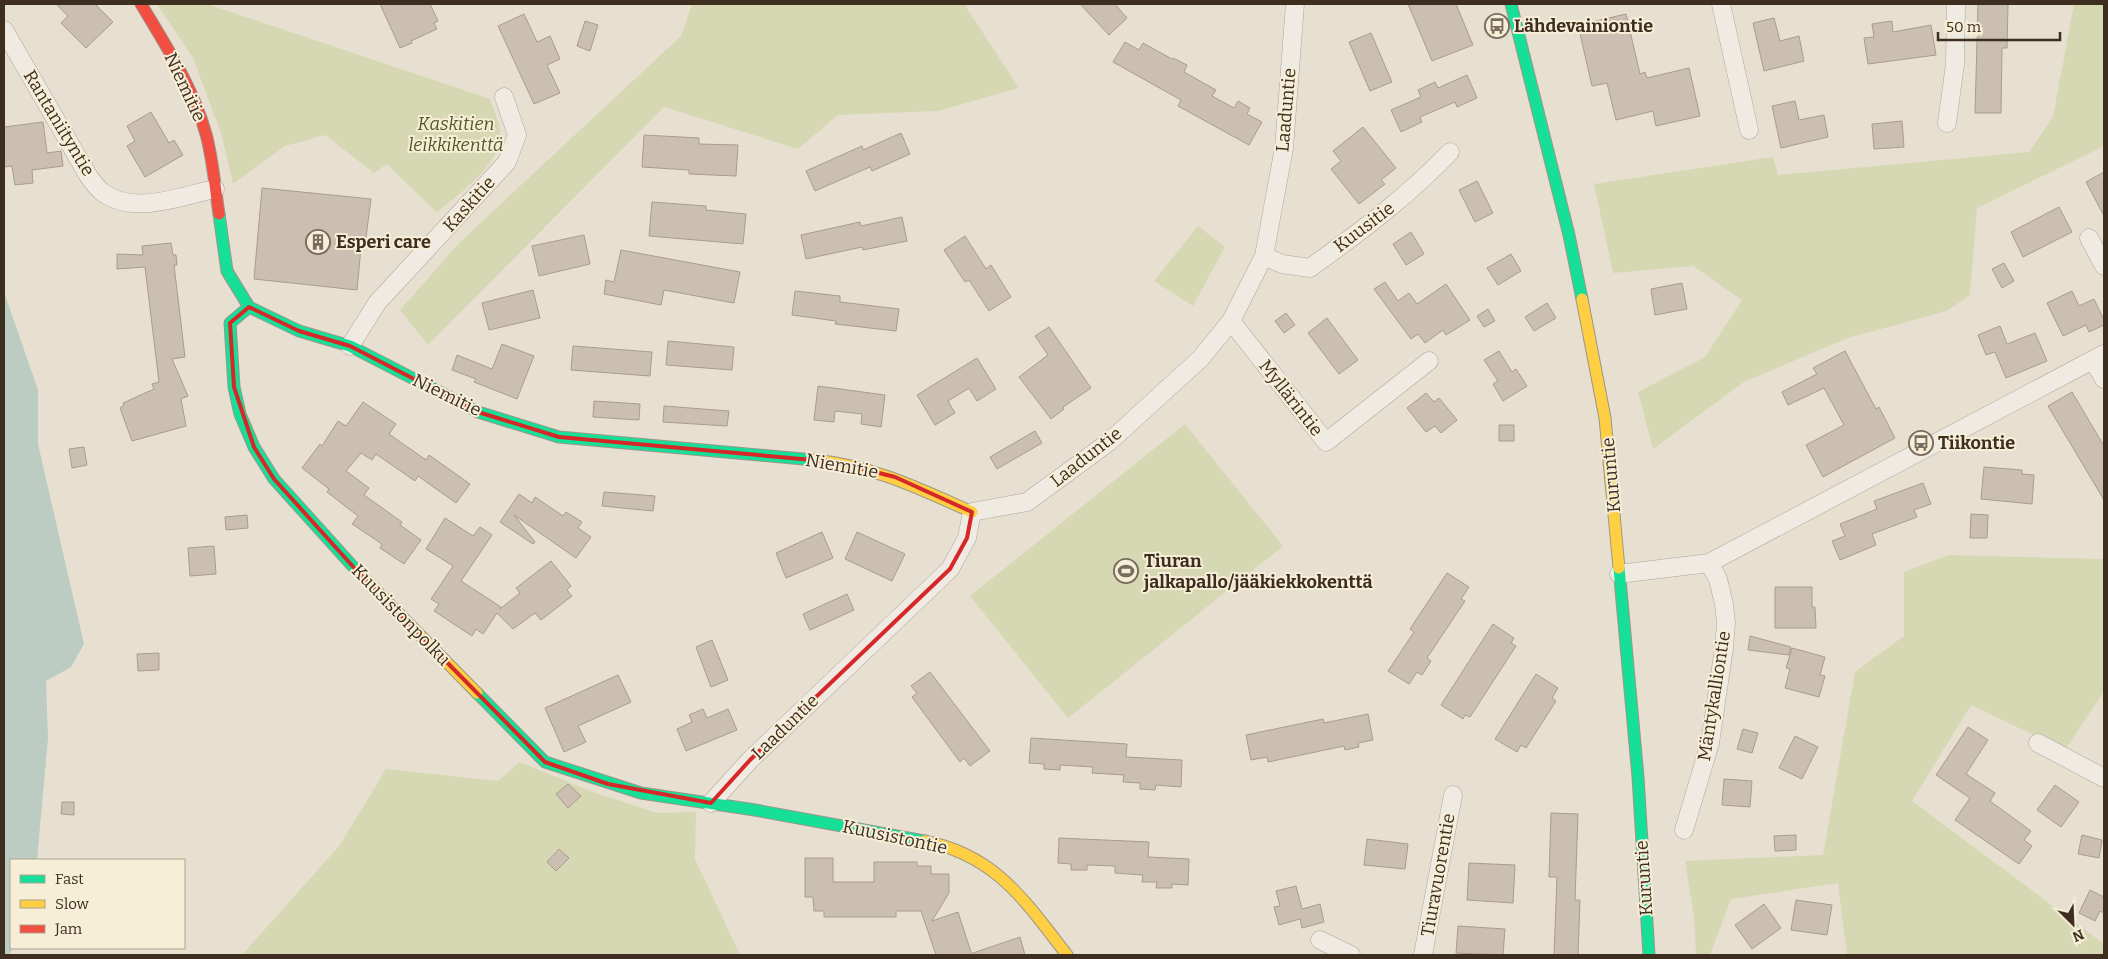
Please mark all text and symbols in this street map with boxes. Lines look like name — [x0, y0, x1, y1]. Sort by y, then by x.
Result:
scale bar — [1938, 10, 2060, 42]
bus stop icon: Lähdevainiontie — [1484, 13, 1510, 39]
place label: Lähdevainiontie — [1514, 15, 1653, 37]
text: 50 m — [1946, 18, 1982, 36]
street label: Niemitie — [159, 49, 211, 125]
street label: Rantaniityntie — [19, 66, 99, 180]
street label: Laaduntie — [1271, 67, 1301, 153]
park label: Kaskitien leikkikenttä — [408, 113, 504, 156]
street label: Kaskitie — [438, 172, 500, 236]
street label: Kuusitie — [1329, 197, 1399, 257]
building icon: Esperi care — [305, 229, 331, 255]
place label: Esperi care — [336, 231, 431, 253]
street label: Myllärintie — [1254, 355, 1328, 441]
street label: Niemitie — [409, 369, 485, 421]
street label: Laaduntie — [1046, 422, 1126, 492]
bus stop icon: Tiikontie — [1908, 430, 1934, 456]
place label: Tiikontie — [1938, 432, 2015, 454]
street label: Kuruntie — [1597, 436, 1625, 514]
street label: Niemitie — [804, 449, 880, 483]
place label: Tiuran jalkapallo/jääkiekkokenttä — [1142, 550, 1373, 593]
sports icon: Tiuran jalkapallo/jääkiekkokenttä — [1113, 558, 1139, 584]
street label: Kuusistonpolku — [347, 560, 455, 670]
street label: Mäntykalliontie — [1693, 629, 1735, 763]
street label: Laaduntie — [747, 690, 823, 764]
street label: Tiuravuorentie — [1416, 812, 1460, 938]
street label: Kuusistontie — [840, 815, 950, 859]
street label: Kuruntie — [1630, 840, 1658, 916]
legend — [10, 859, 185, 949]
text: Fast — [55, 870, 84, 888]
text: Slow — [55, 895, 90, 913]
north arrow — [2048, 899, 2098, 949]
text: Jam — [54, 920, 83, 938]
text: N — [2070, 925, 2086, 945]

